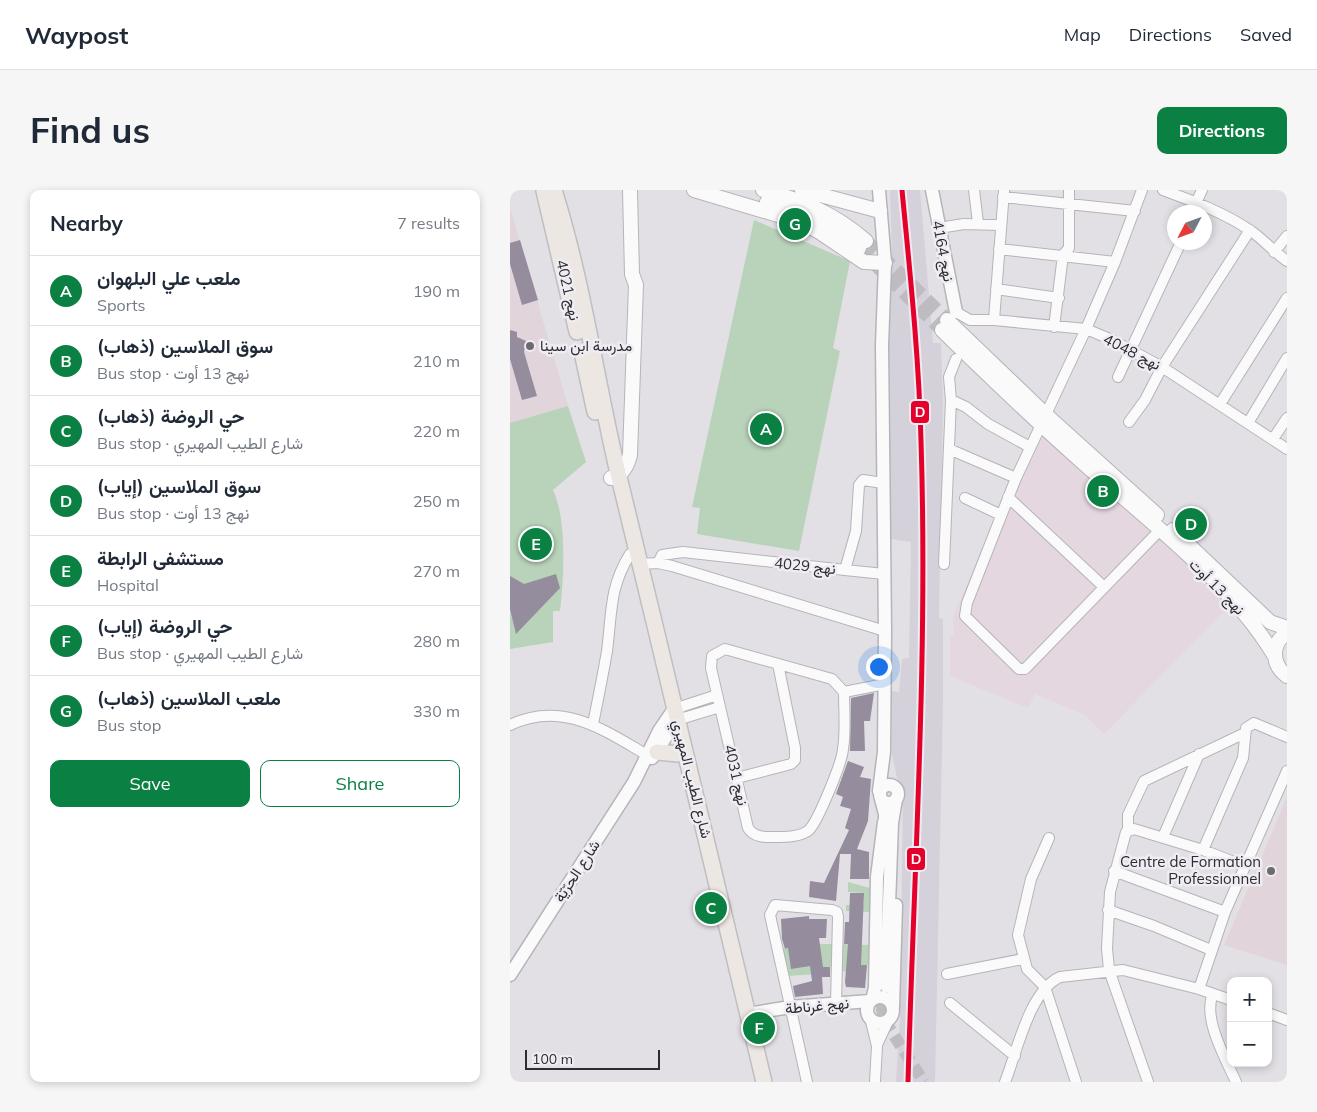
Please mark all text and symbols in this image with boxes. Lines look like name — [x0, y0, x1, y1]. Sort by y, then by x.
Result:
text: Waypost — [25, 20, 128, 50]
text: Map — [1064, 23, 1101, 46]
text: Directions — [1129, 23, 1212, 46]
text: Saved — [1240, 23, 1292, 46]
button: Directions — [1157, 107, 1287, 154]
text: Find us — [30, 108, 150, 152]
pin: G — [779, 205, 811, 243]
north arrow — [1167, 205, 1212, 250]
text: Nearby — [50, 210, 123, 236]
text: 7 results — [397, 213, 460, 233]
street label: نهج 4164 — [926, 219, 959, 284]
street label: نهج 4021 — [550, 258, 585, 323]
text: ملعب علي البلهوان — [97, 266, 241, 290]
text: A — [60, 281, 72, 301]
text: 190 m — [413, 281, 460, 301]
text: Sports — [97, 295, 145, 315]
street label: نهج 4048 — [1099, 329, 1164, 376]
text: سوق الملاسين (ذهاب) — [97, 334, 273, 358]
place label: مدرسة ابن سينا — [540, 336, 632, 356]
marker: مدرسة ابن سينا — [524, 340, 536, 352]
text: B — [60, 351, 72, 371]
text: 210 m — [413, 351, 460, 371]
text: Bus stop · نهج 13 أوت — [97, 363, 249, 383]
line badge: D — [910, 400, 930, 424]
text: D — [915, 403, 925, 421]
text: حي الروضة (ذهاب) — [97, 404, 244, 428]
pin: A — [750, 410, 782, 448]
text: C — [61, 421, 71, 441]
text: 220 m — [413, 421, 460, 441]
text: Bus stop · شارع الطيب المهيري — [97, 433, 303, 453]
pin: B — [1087, 472, 1119, 510]
text: سوق الملاسين (إياب) — [97, 474, 261, 498]
text: D — [60, 491, 72, 511]
text: 250 m — [413, 491, 460, 511]
text: Bus stop · نهج 13 أوت — [97, 503, 249, 523]
pin: D — [1175, 505, 1207, 543]
pin: E — [520, 525, 552, 563]
text: مستشفى الرابطة — [97, 546, 224, 570]
street label: نهج 4029 — [773, 553, 837, 580]
street label: نهج 13 أوت — [1184, 555, 1249, 620]
text: E — [61, 561, 71, 581]
text: 270 m — [413, 561, 460, 581]
text: Hospital — [97, 575, 159, 595]
text: حي الروضة (إياب) — [97, 614, 233, 638]
text: F — [61, 631, 71, 651]
text: 280 m — [413, 631, 460, 651]
text: Bus stop · شارع الطيب المهيري — [97, 643, 303, 663]
your location — [866, 654, 892, 680]
text: ملعب الملاسين (ذهاب) — [97, 686, 281, 710]
text: G — [60, 701, 72, 721]
text: 330 m — [413, 701, 460, 721]
text: Bus stop — [97, 715, 161, 735]
street label: شارع الطيب المهيري — [665, 718, 716, 841]
street label: نهج 4031 — [718, 743, 753, 808]
button: Save — [50, 760, 250, 807]
button: Share — [260, 760, 460, 807]
street label: شارع الحرّيّة — [549, 836, 605, 906]
line badge: D — [906, 847, 926, 871]
text: D — [911, 850, 921, 868]
place label: Centre de Formation Professionnel — [1120, 852, 1261, 888]
marker: Centre de Formation Professionnel — [1265, 865, 1277, 877]
pin: C — [695, 889, 727, 927]
map controls — [1227, 977, 1272, 1067]
button: + — [1227, 977, 1272, 1022]
street label: نهج غرناطة — [784, 993, 850, 1020]
pin: F — [743, 1009, 775, 1047]
button: − — [1227, 1022, 1272, 1067]
scale bar — [525, 1047, 660, 1070]
text: 100 m — [532, 1050, 573, 1068]

